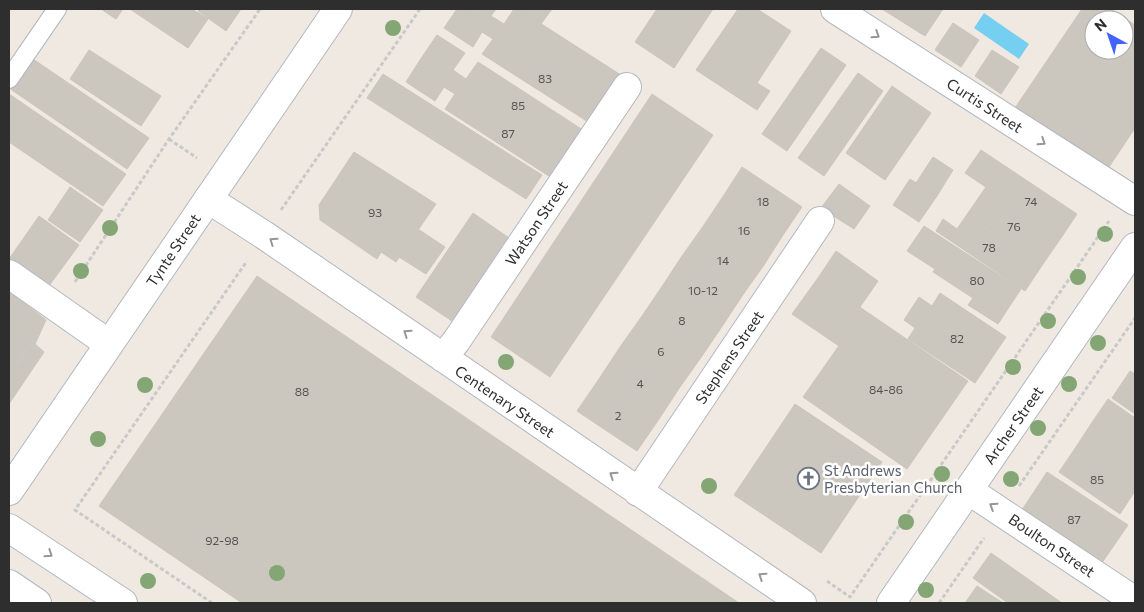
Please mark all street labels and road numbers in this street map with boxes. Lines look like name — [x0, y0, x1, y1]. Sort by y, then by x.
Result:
street label: Curtis Street — [944, 74, 1026, 136]
street label: Watson Street — [501, 177, 571, 269]
street label: Tynte Street — [142, 210, 204, 290]
street label: Stephens Street — [691, 307, 767, 407]
street label: Centenary Street — [452, 361, 558, 441]
street label: Archer Street — [979, 382, 1047, 468]
street label: Boulton Street — [1006, 510, 1098, 580]

